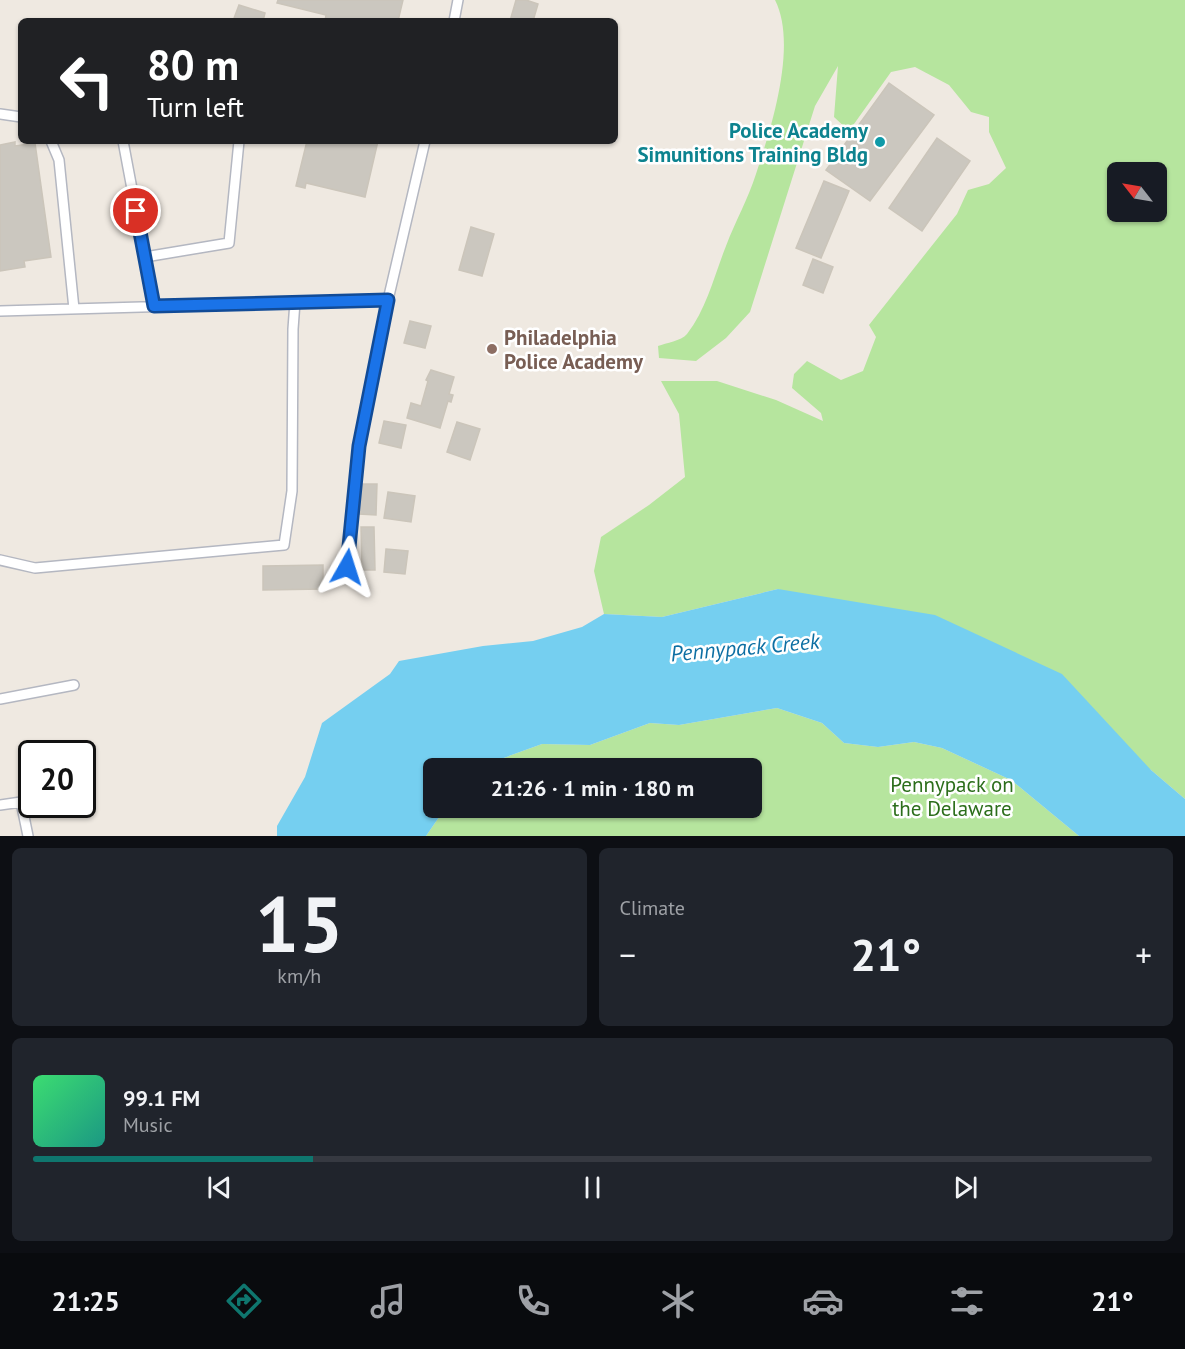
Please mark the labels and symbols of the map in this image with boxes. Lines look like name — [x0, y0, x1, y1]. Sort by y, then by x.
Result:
place label: Police Academy Simunitions Training Bldg — [637, 117, 869, 168]
marker: Police Academy Simunitions Training Bldg — [873, 135, 887, 149]
north arrow — [1107, 162, 1167, 222]
pin — [110, 185, 161, 236]
place label: Philadelphia Police Academy — [504, 324, 644, 375]
marker: Philadelphia Police Academy — [485, 342, 499, 356]
position arrow — [315, 535, 379, 599]
water label: Pennypack Creek — [669, 626, 822, 667]
speed limit sign: 20 — [18, 740, 96, 818]
park label: Pennypack on the Delaware — [890, 771, 1014, 822]

